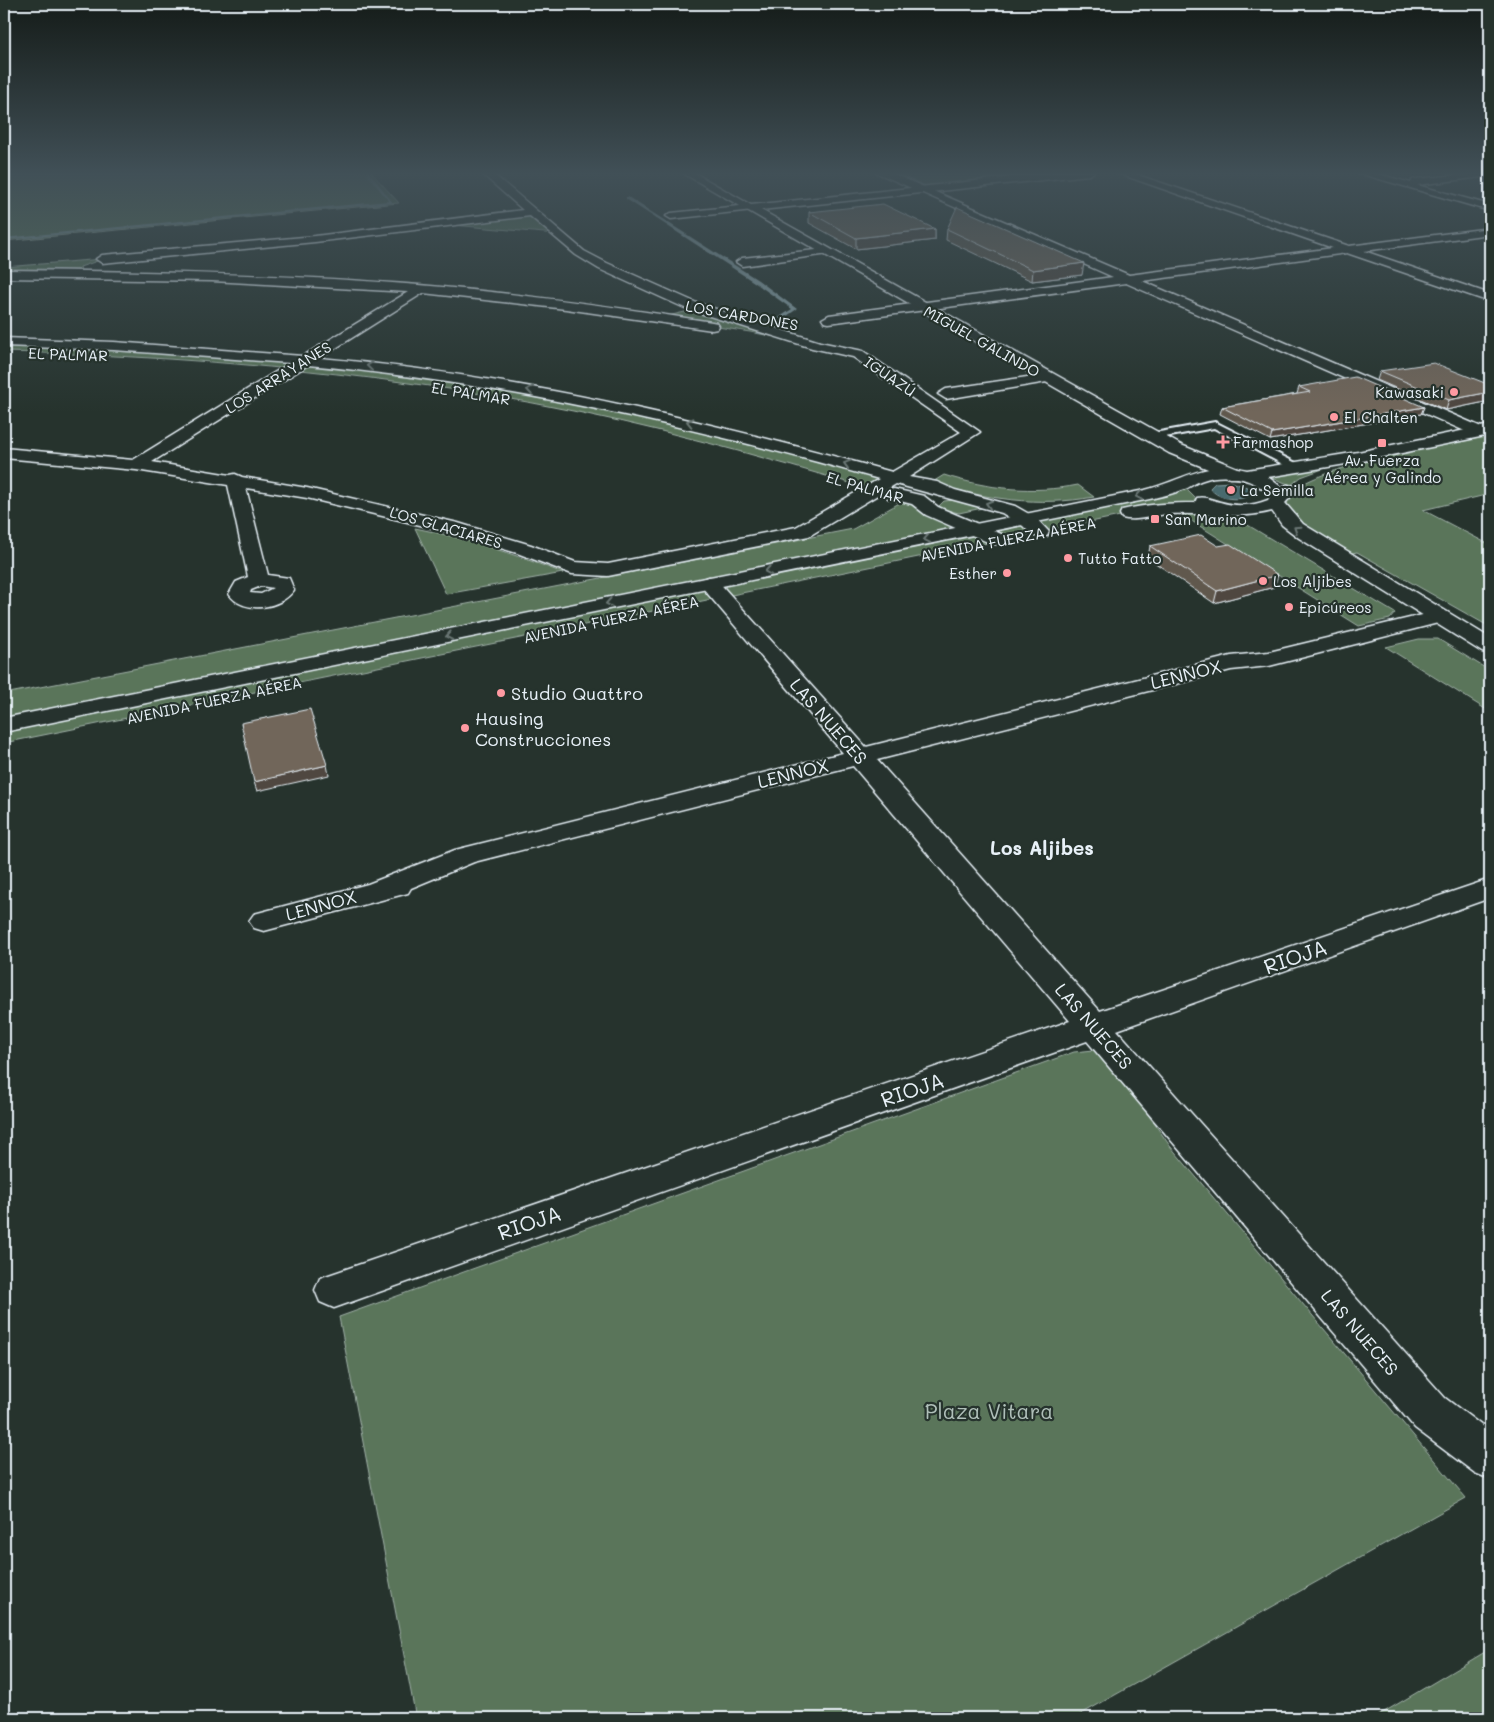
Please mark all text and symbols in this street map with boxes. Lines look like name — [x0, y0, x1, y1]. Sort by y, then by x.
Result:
street label: LOS CARDONES — [684, 295, 800, 335]
street label: MIGUEL GALINDO — [920, 301, 1044, 381]
street label: LOS ARRAYANES — [221, 336, 335, 418]
street label: EL PALMAR — [28, 343, 108, 365]
street label: IGUAZÚ — [860, 351, 920, 401]
one-way arrow — [365, 361, 373, 372]
street label: EL PALMAR — [430, 377, 512, 409]
place label: Kawasaki — [1375, 382, 1444, 402]
one-way arrow — [526, 385, 535, 395]
marker: Kawasaki — [1448, 386, 1460, 398]
place label: El Chalten — [1344, 407, 1418, 427]
marker: El Chalten — [1328, 411, 1340, 423]
one-way arrow — [685, 417, 694, 428]
place label: Farmashop — [1233, 432, 1313, 452]
marker: Farmashop — [1217, 436, 1229, 448]
marker: Av. Fuerza Aérea y Galindo — [1376, 437, 1388, 449]
place label: Av. Fuerza Aérea y Galindo — [1323, 450, 1441, 487]
one-way arrow — [843, 460, 851, 470]
street label: EL PALMAR — [824, 466, 906, 508]
place label: La Semilla — [1241, 480, 1314, 500]
marker: La Semilla — [1225, 484, 1237, 496]
one-way arrow — [1134, 491, 1143, 501]
one-way arrow — [985, 499, 994, 509]
street label: LOS GLACIARES — [388, 501, 504, 553]
place label: San Marino — [1165, 509, 1247, 529]
street label: AVENIDA FUERZA AÉREA — [918, 512, 1098, 566]
marker: San Marino — [1149, 513, 1161, 525]
one-way arrow — [1293, 525, 1302, 535]
one-way arrow — [923, 533, 932, 544]
place label: Tutto Fatto — [1078, 548, 1161, 568]
marker: Tutto Fatto — [1062, 552, 1074, 564]
place label: Esther — [949, 563, 997, 583]
one-way arrow — [764, 566, 772, 576]
marker: Esther — [1001, 567, 1013, 579]
place label: Los Aljibes — [1273, 571, 1352, 591]
marker: Los Aljibes — [1257, 575, 1269, 587]
street label: AVENIDA FUERZA AÉREA — [521, 591, 701, 647]
place label: Epicúreos — [1299, 597, 1371, 617]
one-way arrow — [604, 598, 613, 608]
marker: Epicúreos — [1283, 601, 1295, 613]
one-way arrow — [445, 630, 454, 640]
street label: LENNOX — [1148, 654, 1224, 694]
street label: AVENIDA FUERZA AÉREA — [124, 672, 304, 728]
street label: LAS NUECES — [785, 673, 873, 769]
place label: Studio Quattro — [511, 681, 643, 705]
marker: Studio Quattro — [495, 687, 507, 699]
place label: Hausing Construcciones — [475, 706, 611, 751]
marker: Hausing Construcciones — [459, 722, 471, 734]
street label: LENNOX — [755, 753, 831, 793]
district label: Los Aljibes — [990, 835, 1094, 860]
street label: LENNOX — [283, 884, 359, 926]
street label: RIOJA — [1260, 933, 1330, 979]
street label: LAS NUECES — [1050, 978, 1138, 1074]
street label: RIOJA — [877, 1066, 947, 1112]
street label: RIOJA — [494, 1199, 564, 1245]
street label: LAS NUECES — [1316, 1284, 1404, 1380]
park label: Plaza Vitara — [925, 1397, 1053, 1424]

